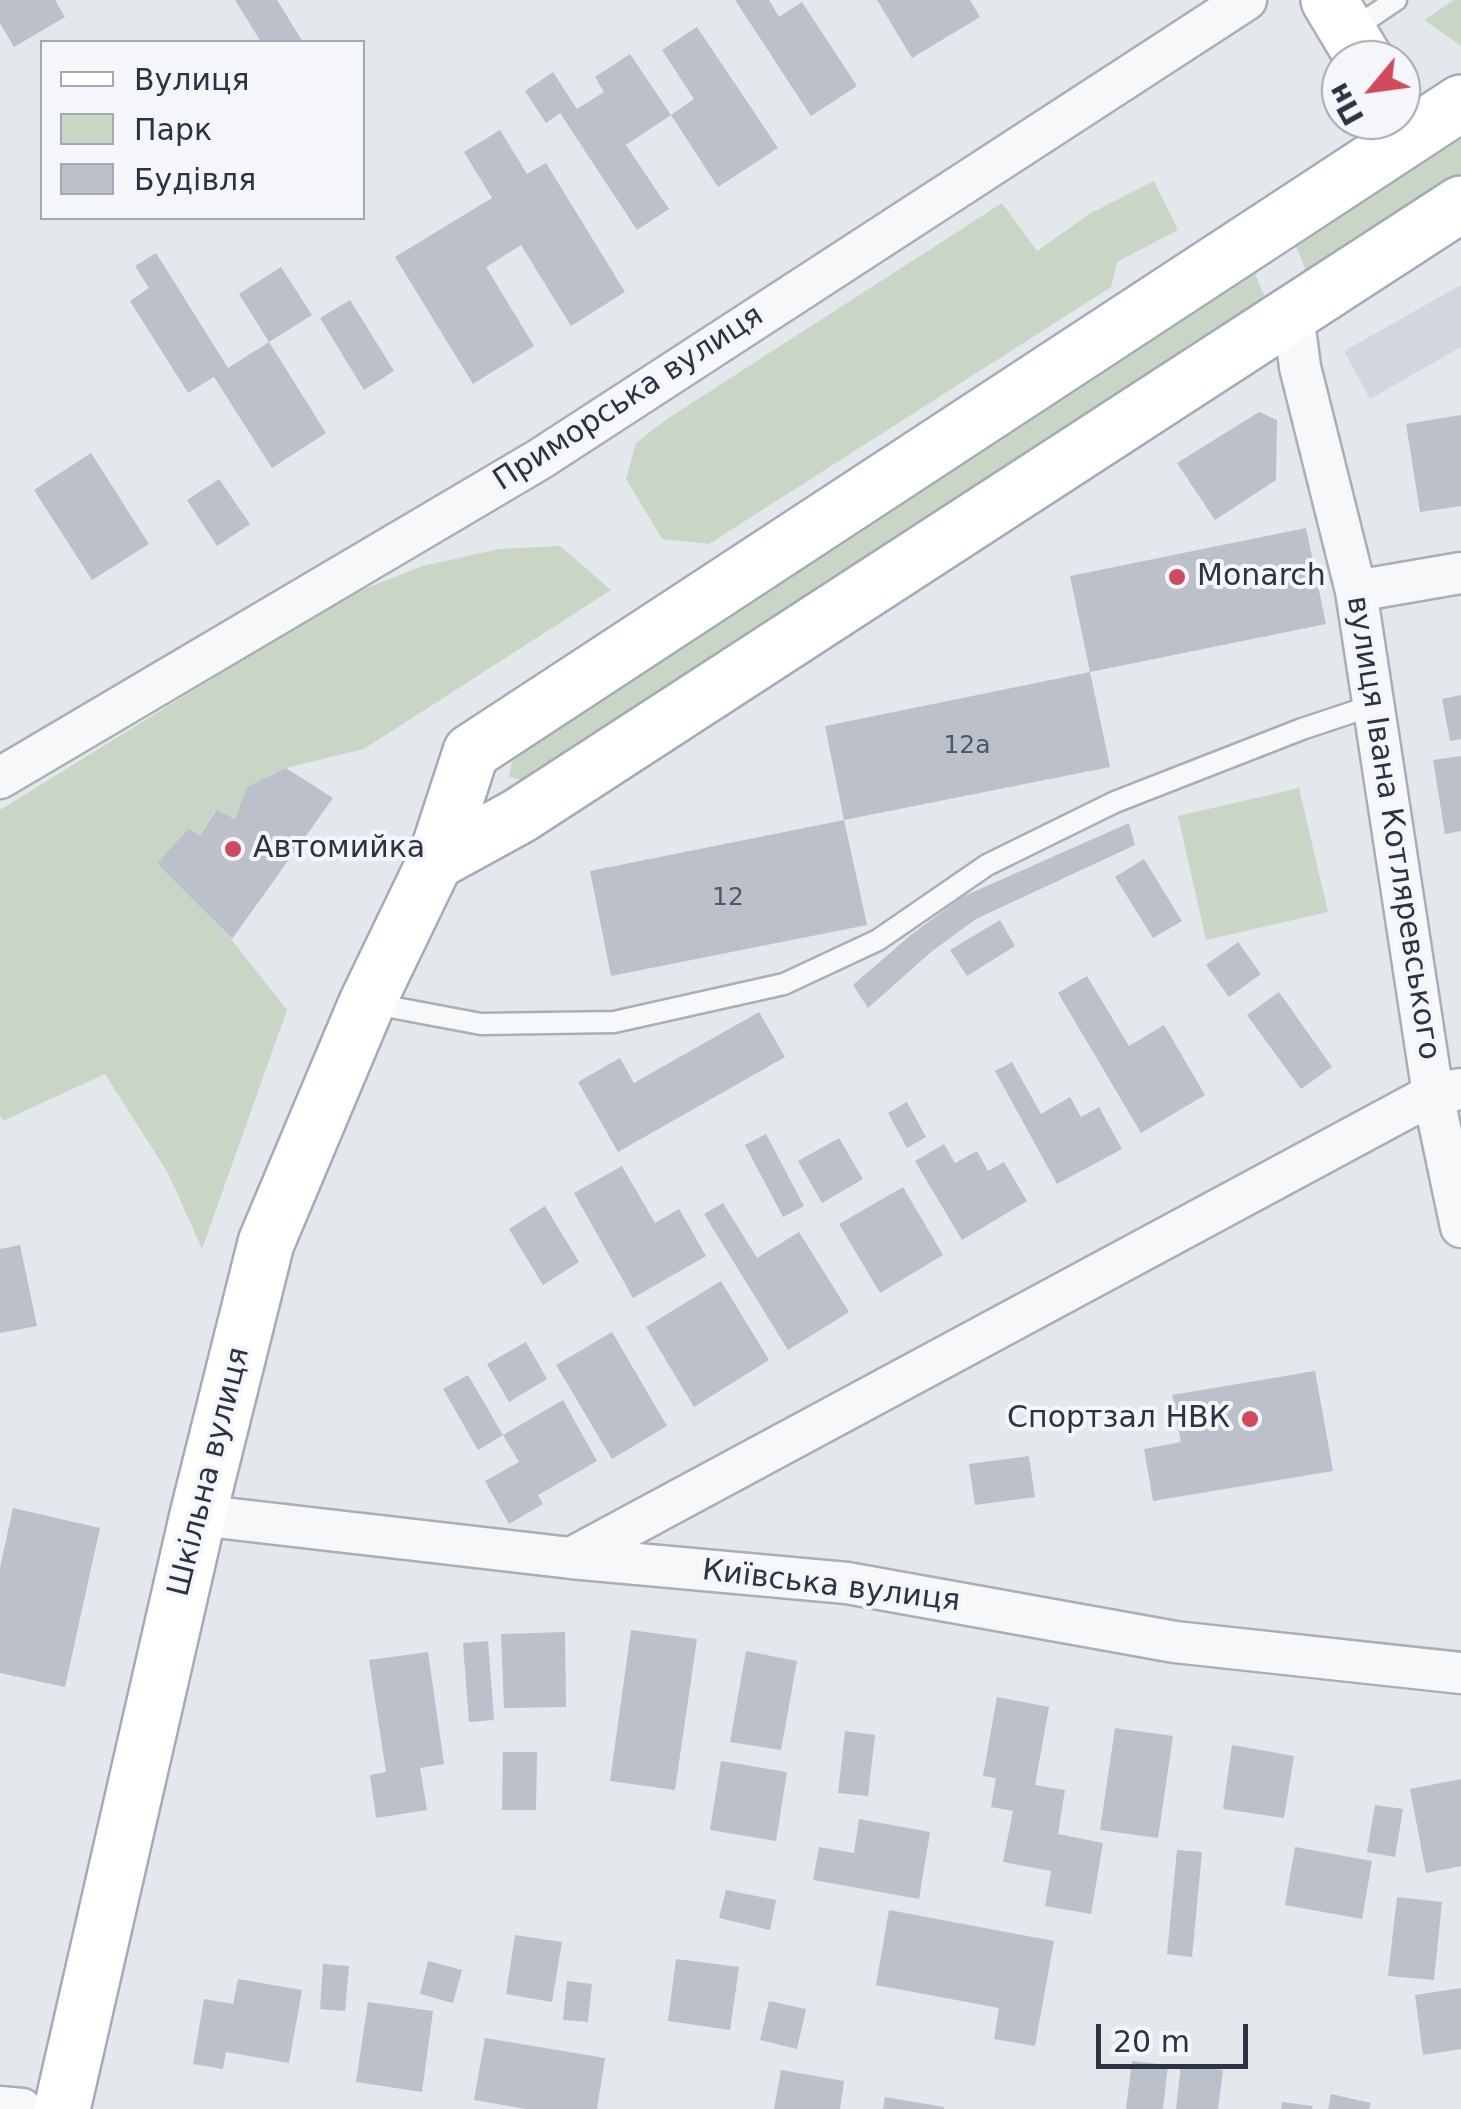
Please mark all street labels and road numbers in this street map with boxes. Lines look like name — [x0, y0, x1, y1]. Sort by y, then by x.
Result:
street label: Приморська вулиця — [488, 298, 770, 500]
street label: вулиця Івана Котляревського — [1338, 594, 1446, 1062]
street label: Шкільна вулиця — [162, 1344, 258, 1600]
street label: Київська вулиця — [700, 1553, 962, 1621]

